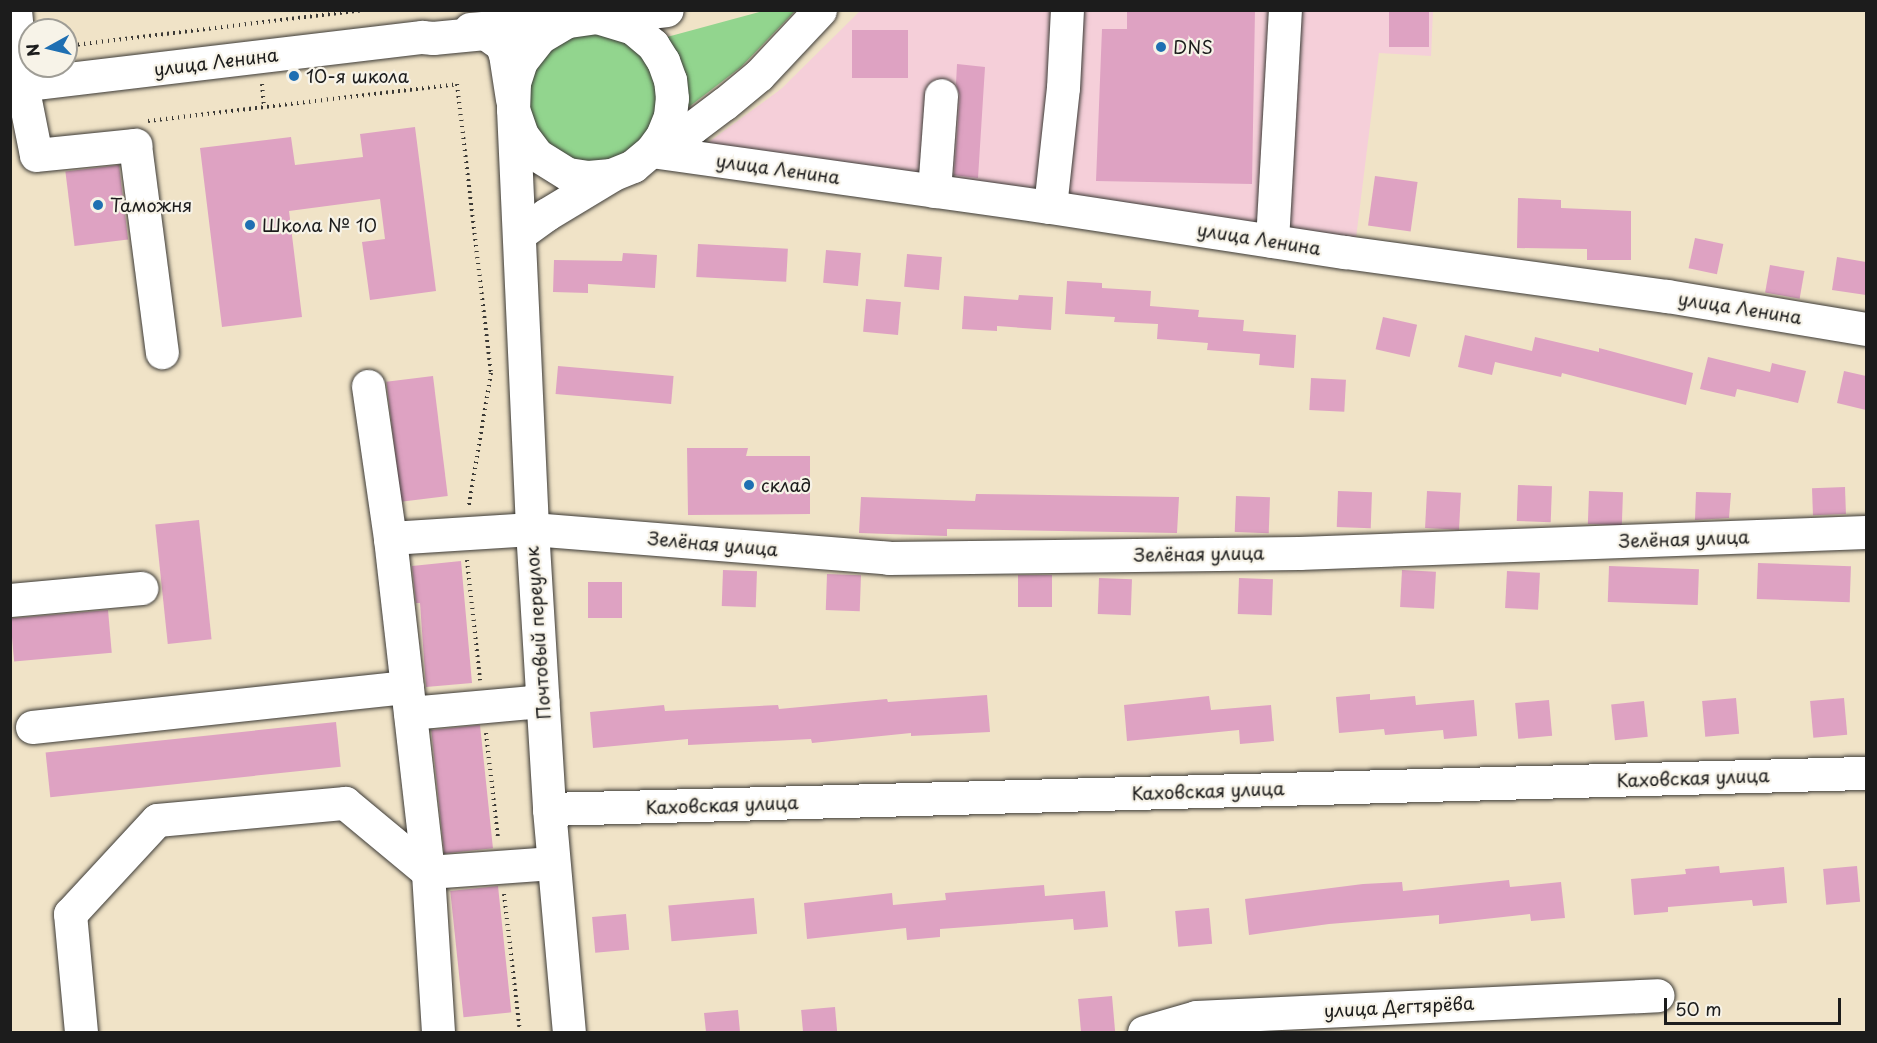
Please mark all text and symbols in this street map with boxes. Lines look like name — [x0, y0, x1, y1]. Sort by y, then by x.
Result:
north arrow — [18, 18, 78, 78]
place label: DNS — [1173, 36, 1213, 58]
marker: DNS — [1154, 40, 1168, 54]
text: N — [19, 42, 45, 58]
street label: улица Ленина — [152, 44, 280, 80]
place label: 10-я школа — [306, 65, 409, 87]
marker: 10-я школа — [287, 69, 301, 83]
street label: улица Ленина — [714, 150, 842, 188]
place label: Таможня — [110, 194, 192, 216]
marker: Таможня — [91, 198, 105, 212]
place label: Школа № 10 — [262, 214, 378, 236]
marker: Школа № 10 — [243, 218, 257, 232]
street label: улица Ленина — [1195, 218, 1323, 260]
street label: улица Ленина — [1676, 287, 1804, 329]
place label: склад — [761, 474, 811, 496]
marker: склад — [742, 478, 756, 492]
street label: Зелёная улица — [1618, 526, 1750, 552]
street label: Зелёная улица — [646, 527, 780, 561]
street label: Зелёная улица — [1133, 542, 1265, 566]
street label: Почтовый переулок — [521, 546, 555, 720]
street label: Каховская улица — [1616, 765, 1770, 791]
street label: Каховская улица — [1131, 778, 1285, 804]
street label: Каховская улица — [645, 792, 799, 818]
scale bar — [1667, 986, 1844, 1024]
street label: улица Дегтярёва — [1323, 992, 1475, 1022]
text: 50 m — [1675, 995, 1722, 1022]

